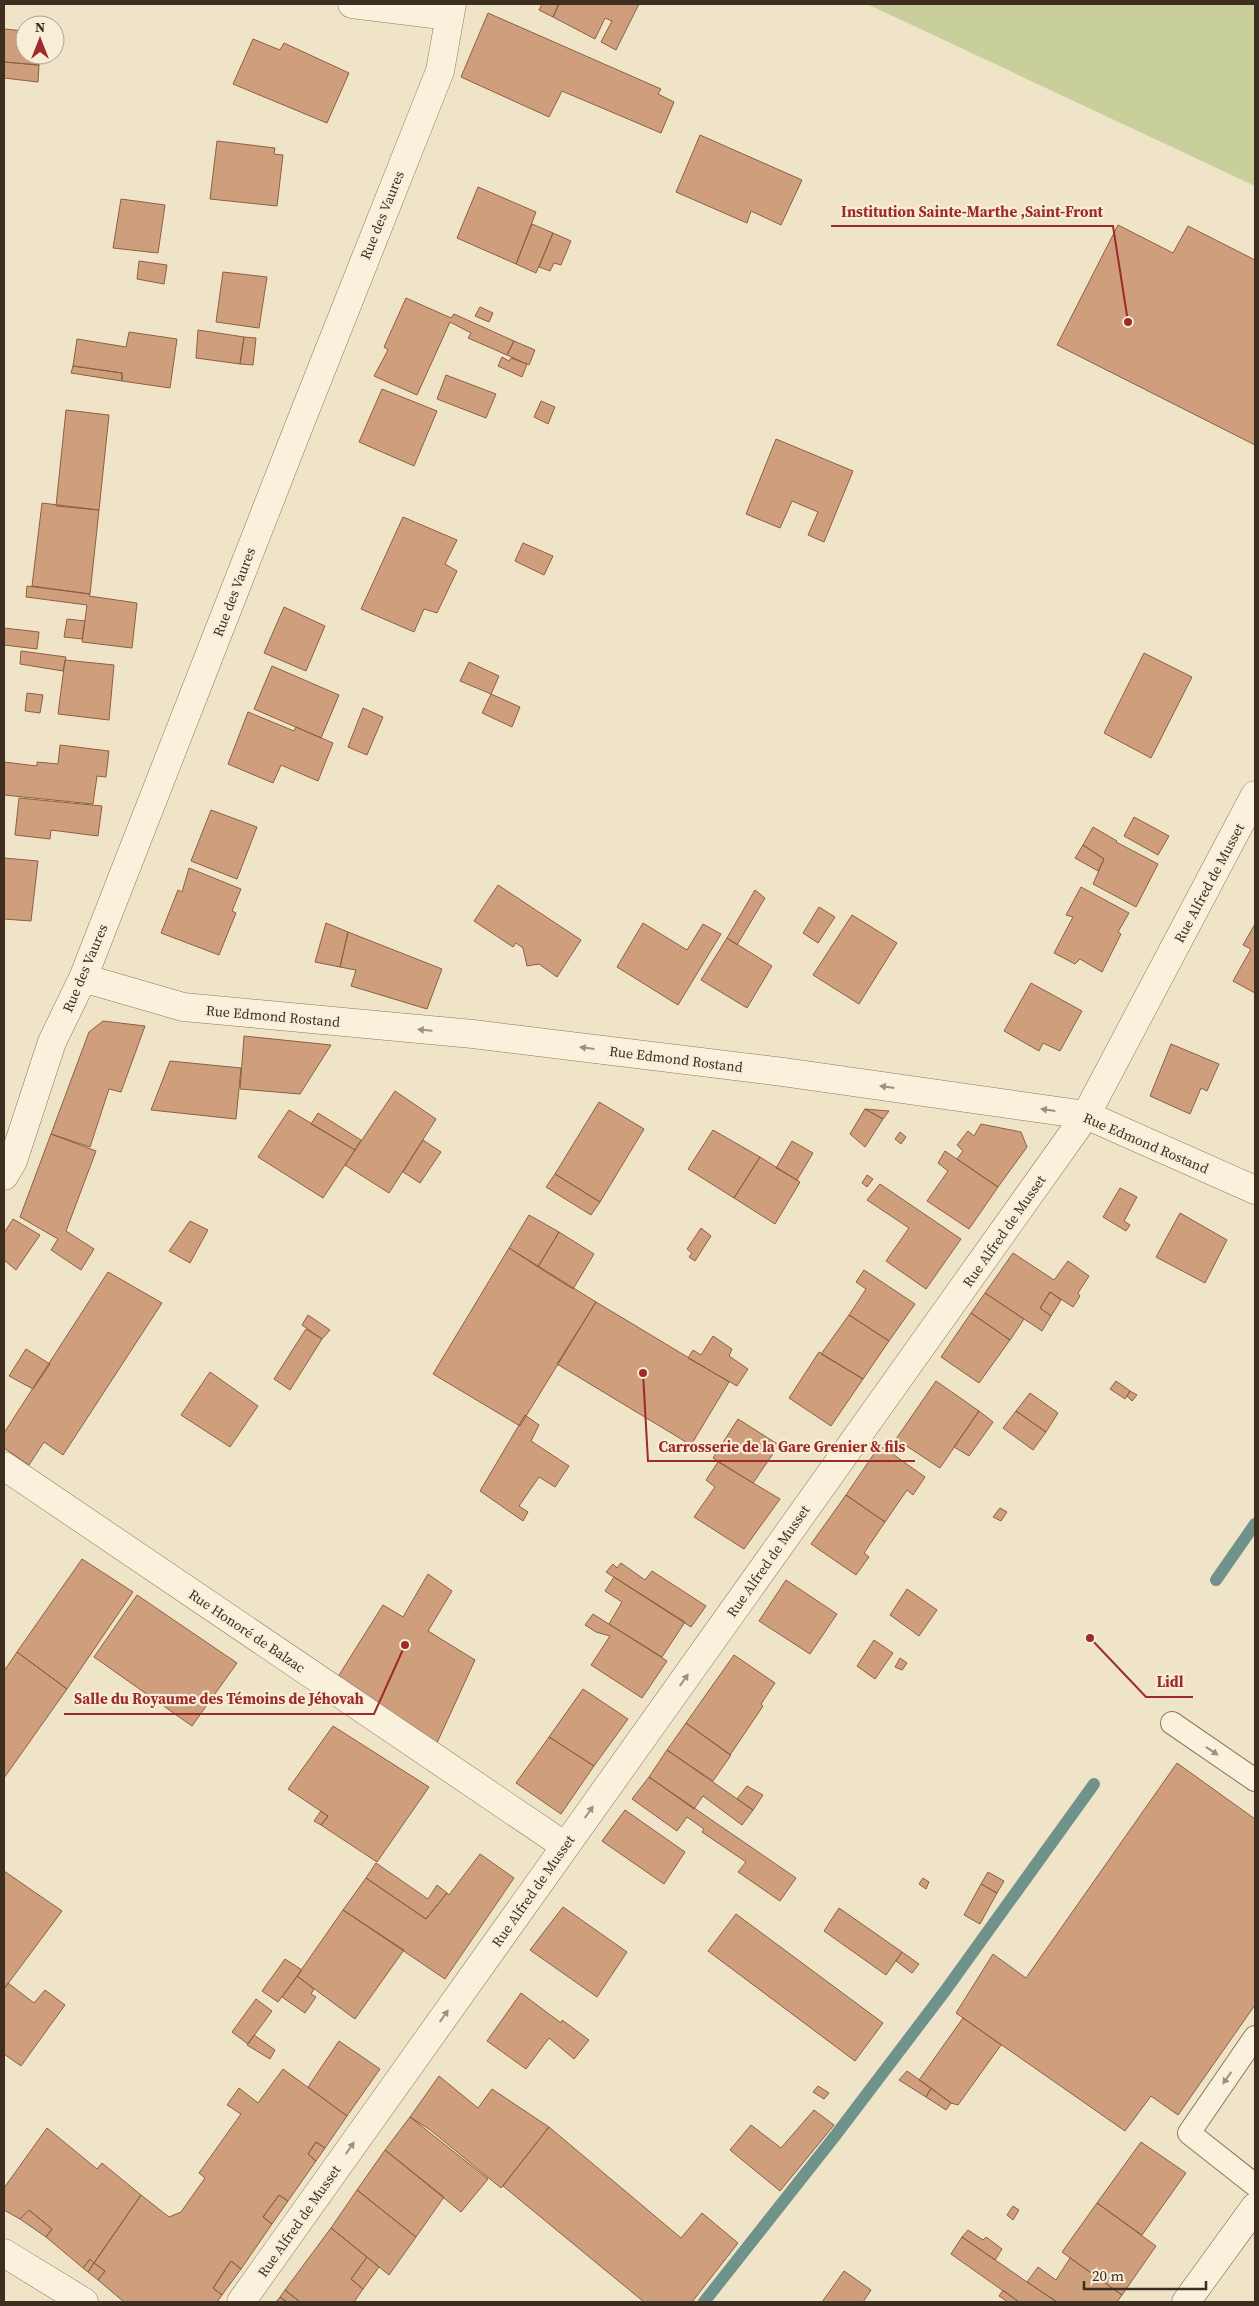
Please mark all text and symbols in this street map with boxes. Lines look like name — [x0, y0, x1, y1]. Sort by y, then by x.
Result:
north arrow — [15, 15, 65, 65]
text: N — [35, 17, 45, 37]
street label: Rue des Vaures — [355, 168, 409, 262]
callout: Institution Sainte-Marthe ,Saint-Front — [831, 196, 1113, 226]
text: Institution Sainte-Marthe ,Saint-Front — [841, 201, 1104, 222]
street label: Rue des Vaures — [208, 545, 260, 639]
street label: Rue Alfred de Musset — [1169, 819, 1249, 946]
street label: Rue des Vaures — [57, 921, 113, 1015]
street label: Rue Edmond Rostand — [205, 1000, 341, 1032]
one-way arrow — [417, 1026, 433, 1034]
street label: Rue Edmond Rostand — [608, 1041, 744, 1077]
one-way arrow — [579, 1044, 595, 1052]
one-way arrow — [879, 1082, 895, 1090]
one-way arrow — [1039, 1106, 1055, 1114]
street label: Rue Edmond Rostand — [1080, 1108, 1212, 1179]
street label: Rue Alfred de Musset — [958, 1171, 1050, 1291]
callout: Carrosserie de la Gare Grenier & fils — [648, 1431, 915, 1461]
text: Carrosserie de la Gare Grenier & fils — [659, 1436, 906, 1457]
street label: Rue Alfred de Musset — [722, 1501, 814, 1621]
street label: Rue Honoré de Balzac — [185, 1584, 310, 1678]
callout: Lidl — [1146, 1667, 1193, 1697]
text: Lidl — [1156, 1671, 1184, 1692]
one-way arrow — [678, 1673, 688, 1686]
callout: Salle du Royaume des Témoins de Jéhovah — [64, 1684, 374, 1714]
text: Salle du Royaume des Témoins de Jéhovah — [74, 1688, 364, 1709]
one-way arrow — [1205, 1746, 1219, 1756]
one-way arrow — [584, 1805, 594, 1819]
street label: Rue Alfred de Musset — [487, 1831, 579, 1951]
one-way arrow — [439, 2010, 450, 2023]
one-way arrow — [1222, 2071, 1232, 2084]
one-way arrow — [345, 2142, 356, 2155]
street label: Rue Alfred de Musset — [253, 2161, 345, 2281]
scale bar — [1084, 2258, 1206, 2290]
text: 20 m — [1092, 2265, 1124, 2286]

